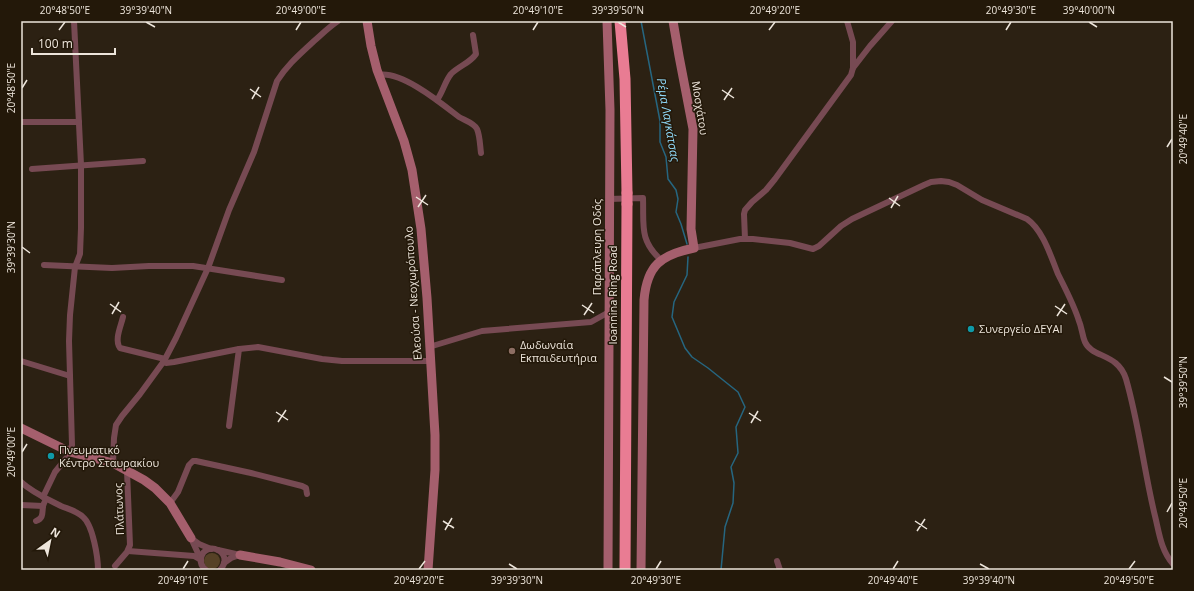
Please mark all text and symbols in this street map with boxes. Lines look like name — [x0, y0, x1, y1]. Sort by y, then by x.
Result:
text: 20°48'50"E — [40, 3, 90, 17]
text: 39°39'40"N — [120, 3, 172, 17]
text: 20°49'00"E — [276, 3, 326, 17]
text: 20°49'10"E — [513, 3, 563, 17]
text: 39°39'50"N — [592, 3, 644, 17]
text: 20°49'20"E — [750, 3, 800, 17]
text: 20°49'30"E — [986, 3, 1036, 17]
text: 39°40'00"N — [1063, 3, 1115, 17]
scale bar — [32, 30, 115, 56]
text: 100 m — [38, 35, 73, 52]
text: 20°48'50"E — [4, 63, 18, 113]
water label: Ρέμα Λαγκάτσας — [653, 77, 684, 164]
street label: Μοσχάτου — [689, 80, 712, 136]
text: 20°49'40"E — [1176, 114, 1190, 164]
street label: Παράπλευρη Οδός — [589, 199, 604, 295]
text: 39°39'30"N — [4, 221, 18, 273]
street label: Ελεούσα - Νεοχωρόπουλο — [400, 225, 425, 360]
street label: Ioannina Ring Road — [605, 245, 620, 345]
place label: Συνεργείο ΔΕΥΑΙ — [979, 321, 1063, 336]
marker: Συνεργείο ΔΕΥΑΙ — [966, 324, 976, 334]
place label: Δωδωναία Εκπαιδευτήρια — [520, 337, 597, 365]
marker: Δωδωναία Εκπαιδευτήρια — [507, 346, 517, 356]
text: 39°39'50"N — [1176, 356, 1190, 408]
text: 20°49'00"E — [4, 427, 18, 477]
place label: Πνευματικό Κέντρο Σταυρακίου — [59, 442, 160, 470]
marker: Πνευματικό Κέντρο Σταυρακίου — [46, 451, 56, 461]
text: 20°49'50"E — [1176, 478, 1190, 528]
street label: Πλάτωνος — [110, 483, 127, 535]
north arrow — [30, 521, 70, 561]
text: N — [48, 523, 64, 541]
text: 20°49'10"E — [158, 573, 208, 587]
text: 20°49'20"E — [394, 573, 444, 587]
text: 39°39'30"N — [491, 573, 543, 587]
text: 20°49'30"E — [631, 573, 681, 587]
text: 20°49'40"E — [868, 573, 918, 587]
text: 39°39'40"N — [963, 573, 1015, 587]
text: 20°49'50"E — [1104, 573, 1154, 587]

